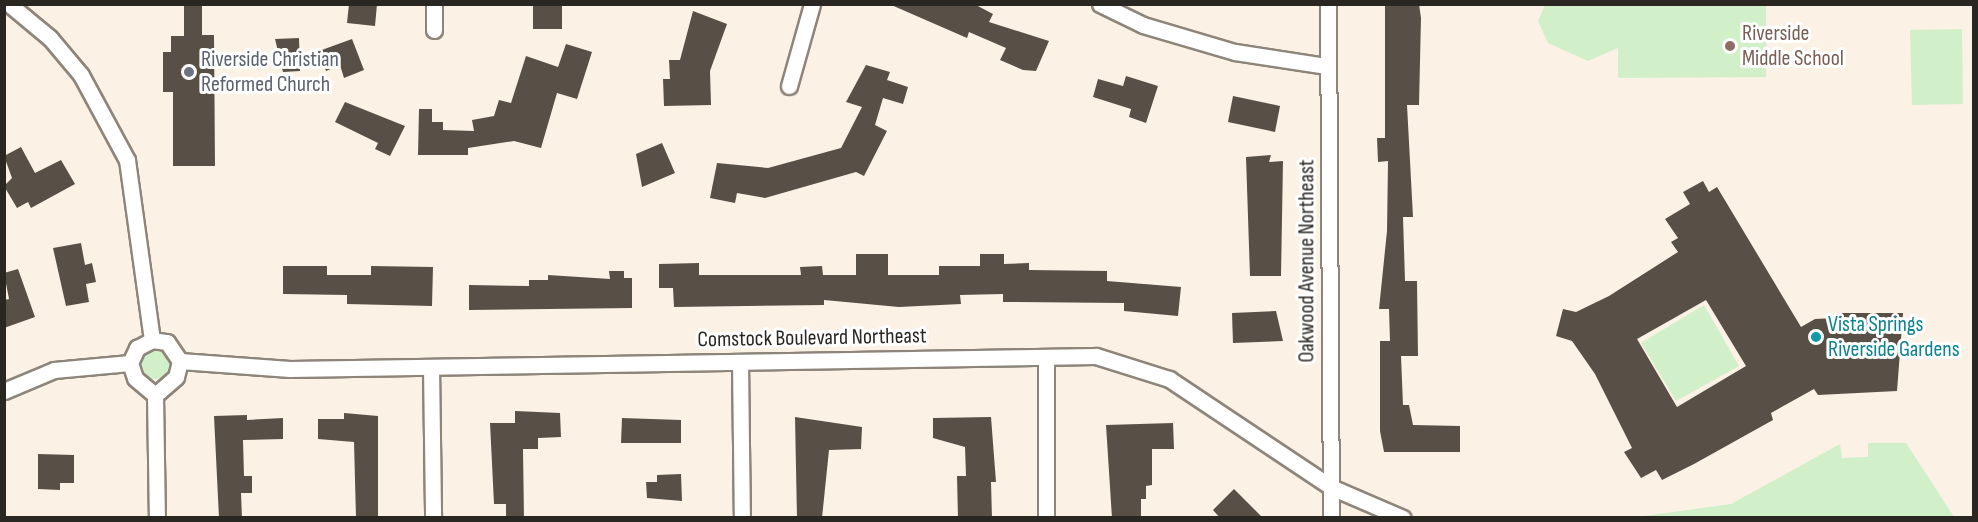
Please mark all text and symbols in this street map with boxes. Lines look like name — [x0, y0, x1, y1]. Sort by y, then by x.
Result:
place label: Riverside Middle School — [1742, 20, 1844, 72]
marker: Riverside Middle School — [1723, 39, 1737, 53]
place label: Riverside Christian Reformed Church — [201, 46, 339, 98]
marker: Riverside Christian Reformed Church — [182, 65, 196, 79]
street label: Oakwood Avenue Northeast — [1294, 159, 1320, 363]
place label: Vista Springs Riverside Gardens — [1828, 311, 1960, 362]
street label: Comstock Boulevard Northeast — [697, 323, 927, 353]
marker: Vista Springs Riverside Gardens — [1809, 330, 1823, 344]

